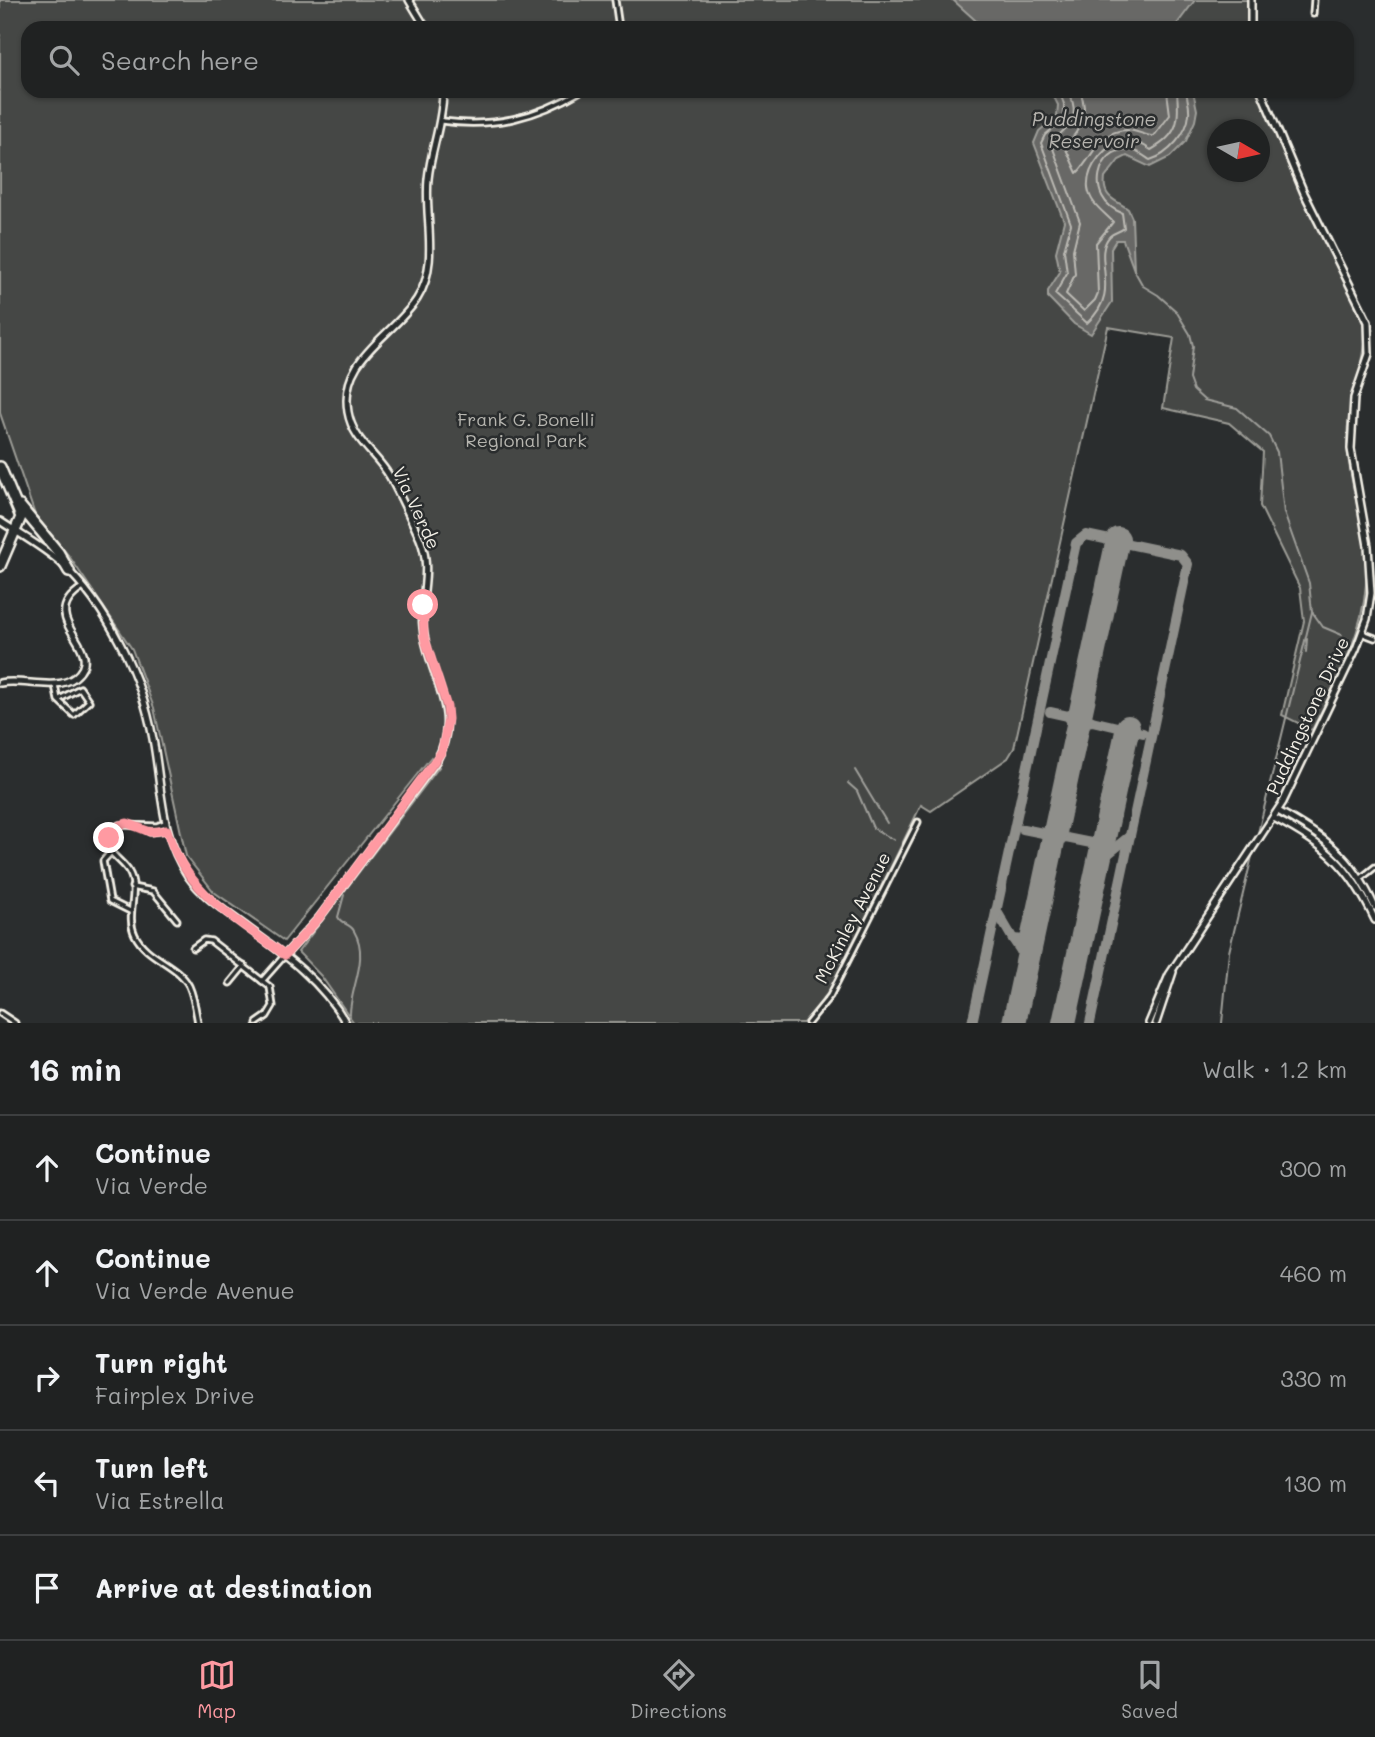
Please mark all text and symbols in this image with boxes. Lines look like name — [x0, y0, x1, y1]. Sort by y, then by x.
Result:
search box — [21, 21, 1354, 98]
icon: search — [45, 41, 83, 79]
text: Search here — [101, 43, 259, 77]
water label: Puddingstone Reservoir — [1032, 106, 1156, 153]
north arrow — [1207, 119, 1270, 182]
park label: Frank G. Bonelli Regional Park — [457, 407, 595, 452]
street label: Via Verde — [387, 462, 446, 553]
route start — [407, 589, 438, 620]
street label: Puddingstone Drive — [1260, 633, 1354, 798]
route end — [93, 822, 124, 853]
street label: McKinley Avenue — [809, 848, 896, 987]
text: 16 min — [28, 1049, 121, 1089]
text: Walk · 1.2 km — [1202, 1054, 1347, 1084]
text: Continue — [95, 1136, 211, 1170]
icon: ahead — [28, 1149, 66, 1187]
text: 300 m — [1279, 1153, 1347, 1183]
text: Via Verde — [95, 1170, 208, 1200]
text: Continue — [95, 1241, 211, 1275]
icon: ahead — [28, 1254, 66, 1292]
text: 460 m — [1280, 1258, 1347, 1288]
text: Via Verde Avenue — [95, 1275, 295, 1305]
text: Turn right — [95, 1346, 228, 1380]
icon: right — [28, 1359, 66, 1397]
text: 330 m — [1280, 1363, 1347, 1393]
text: Fairplex Drive — [95, 1380, 255, 1410]
text: Turn left — [95, 1451, 208, 1485]
icon: left — [28, 1464, 66, 1502]
text: 130 m — [1283, 1468, 1347, 1498]
text: Via Estrella — [95, 1485, 225, 1515]
icon: arrive — [28, 1569, 66, 1607]
text: Arrive at destination — [95, 1571, 372, 1605]
tab: Map — [197, 1656, 236, 1723]
tab: Directions — [630, 1656, 727, 1723]
tab: Saved — [1121, 1656, 1178, 1723]

